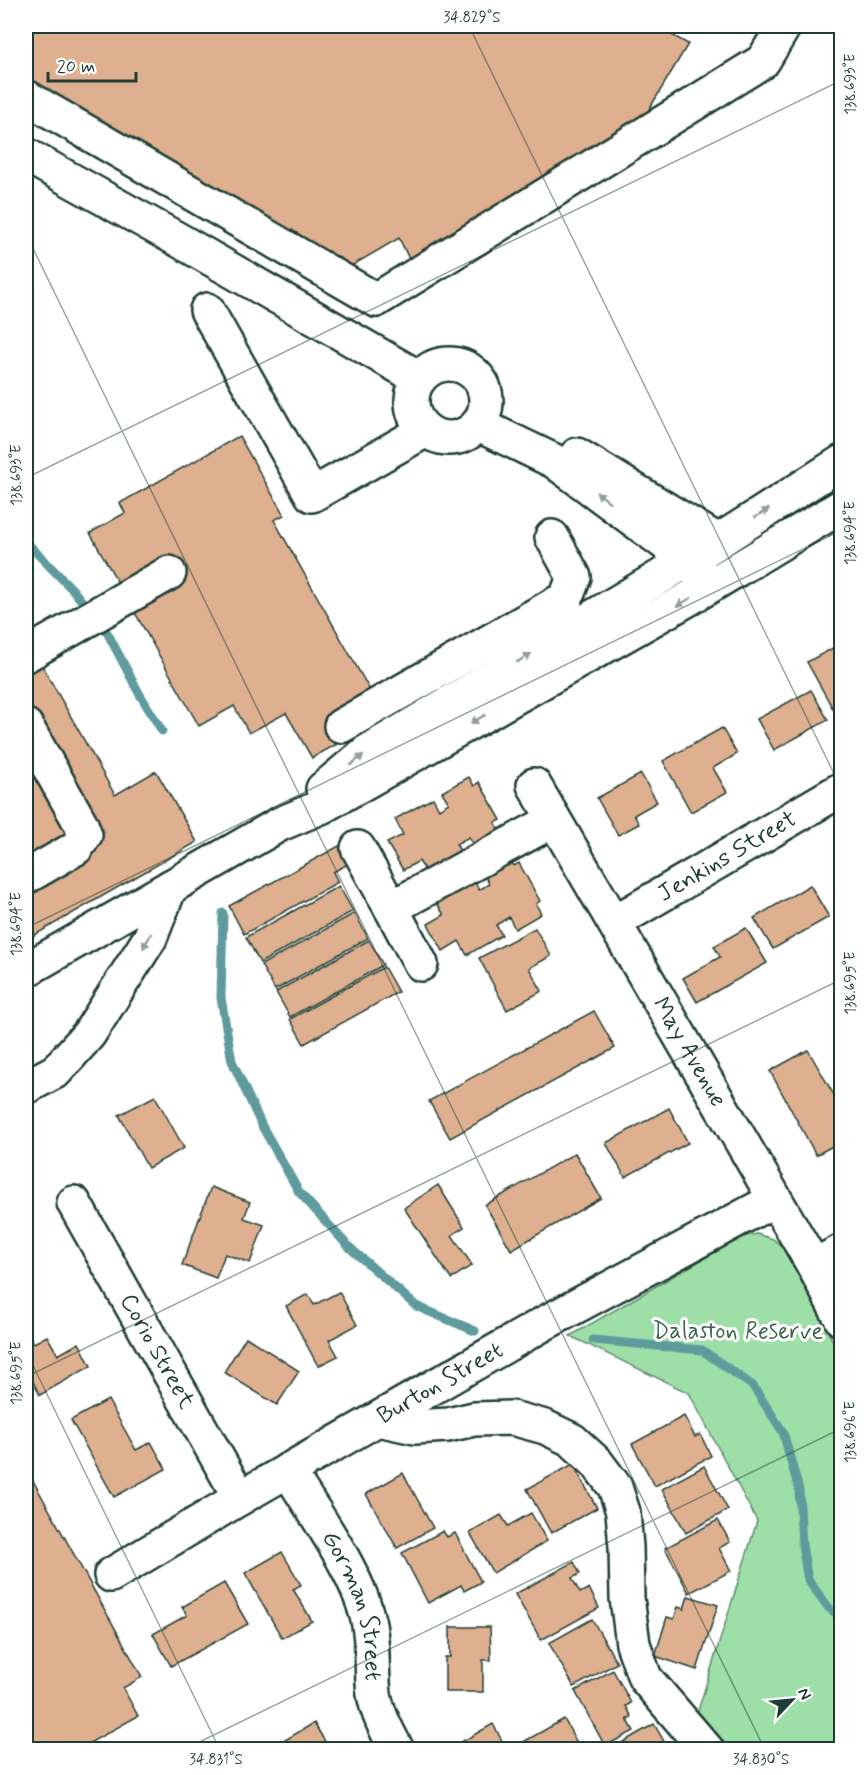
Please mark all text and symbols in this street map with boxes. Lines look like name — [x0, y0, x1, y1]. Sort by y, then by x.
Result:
text: 34.829°S — [443, 8, 501, 28]
scale bar — [48, 45, 136, 83]
text: 138.693°E — [841, 53, 861, 115]
text: 20 m — [57, 55, 95, 79]
text: 138.693°E — [7, 444, 27, 506]
one-way arrow — [595, 491, 611, 503]
text: 138.694°E — [841, 501, 861, 565]
one-way arrow — [754, 508, 770, 519]
one-way arrow — [675, 597, 692, 607]
one-way arrow — [516, 653, 532, 664]
one-way arrow — [470, 713, 486, 724]
one-way arrow — [349, 754, 364, 767]
street label: Jenkins Street — [652, 803, 802, 909]
text: 138.694°E — [7, 892, 27, 956]
one-way arrow — [142, 933, 152, 950]
text: 138.695°E — [841, 951, 861, 1015]
street label: May Avenue — [645, 991, 734, 1113]
street label: Corio Street — [113, 1288, 202, 1414]
park label: Dalaston Reserve — [653, 1316, 823, 1347]
street label: Burton Street — [372, 1335, 509, 1431]
text: 138.695°E — [7, 1341, 27, 1405]
text: 138.696°E — [841, 1401, 861, 1463]
street label: Gorman Street — [314, 1525, 388, 1681]
north arrow — [762, 1670, 822, 1730]
text: N — [792, 1685, 816, 1703]
text: 34.831°S — [189, 1750, 243, 1770]
text: 34.830°S — [733, 1750, 789, 1770]

